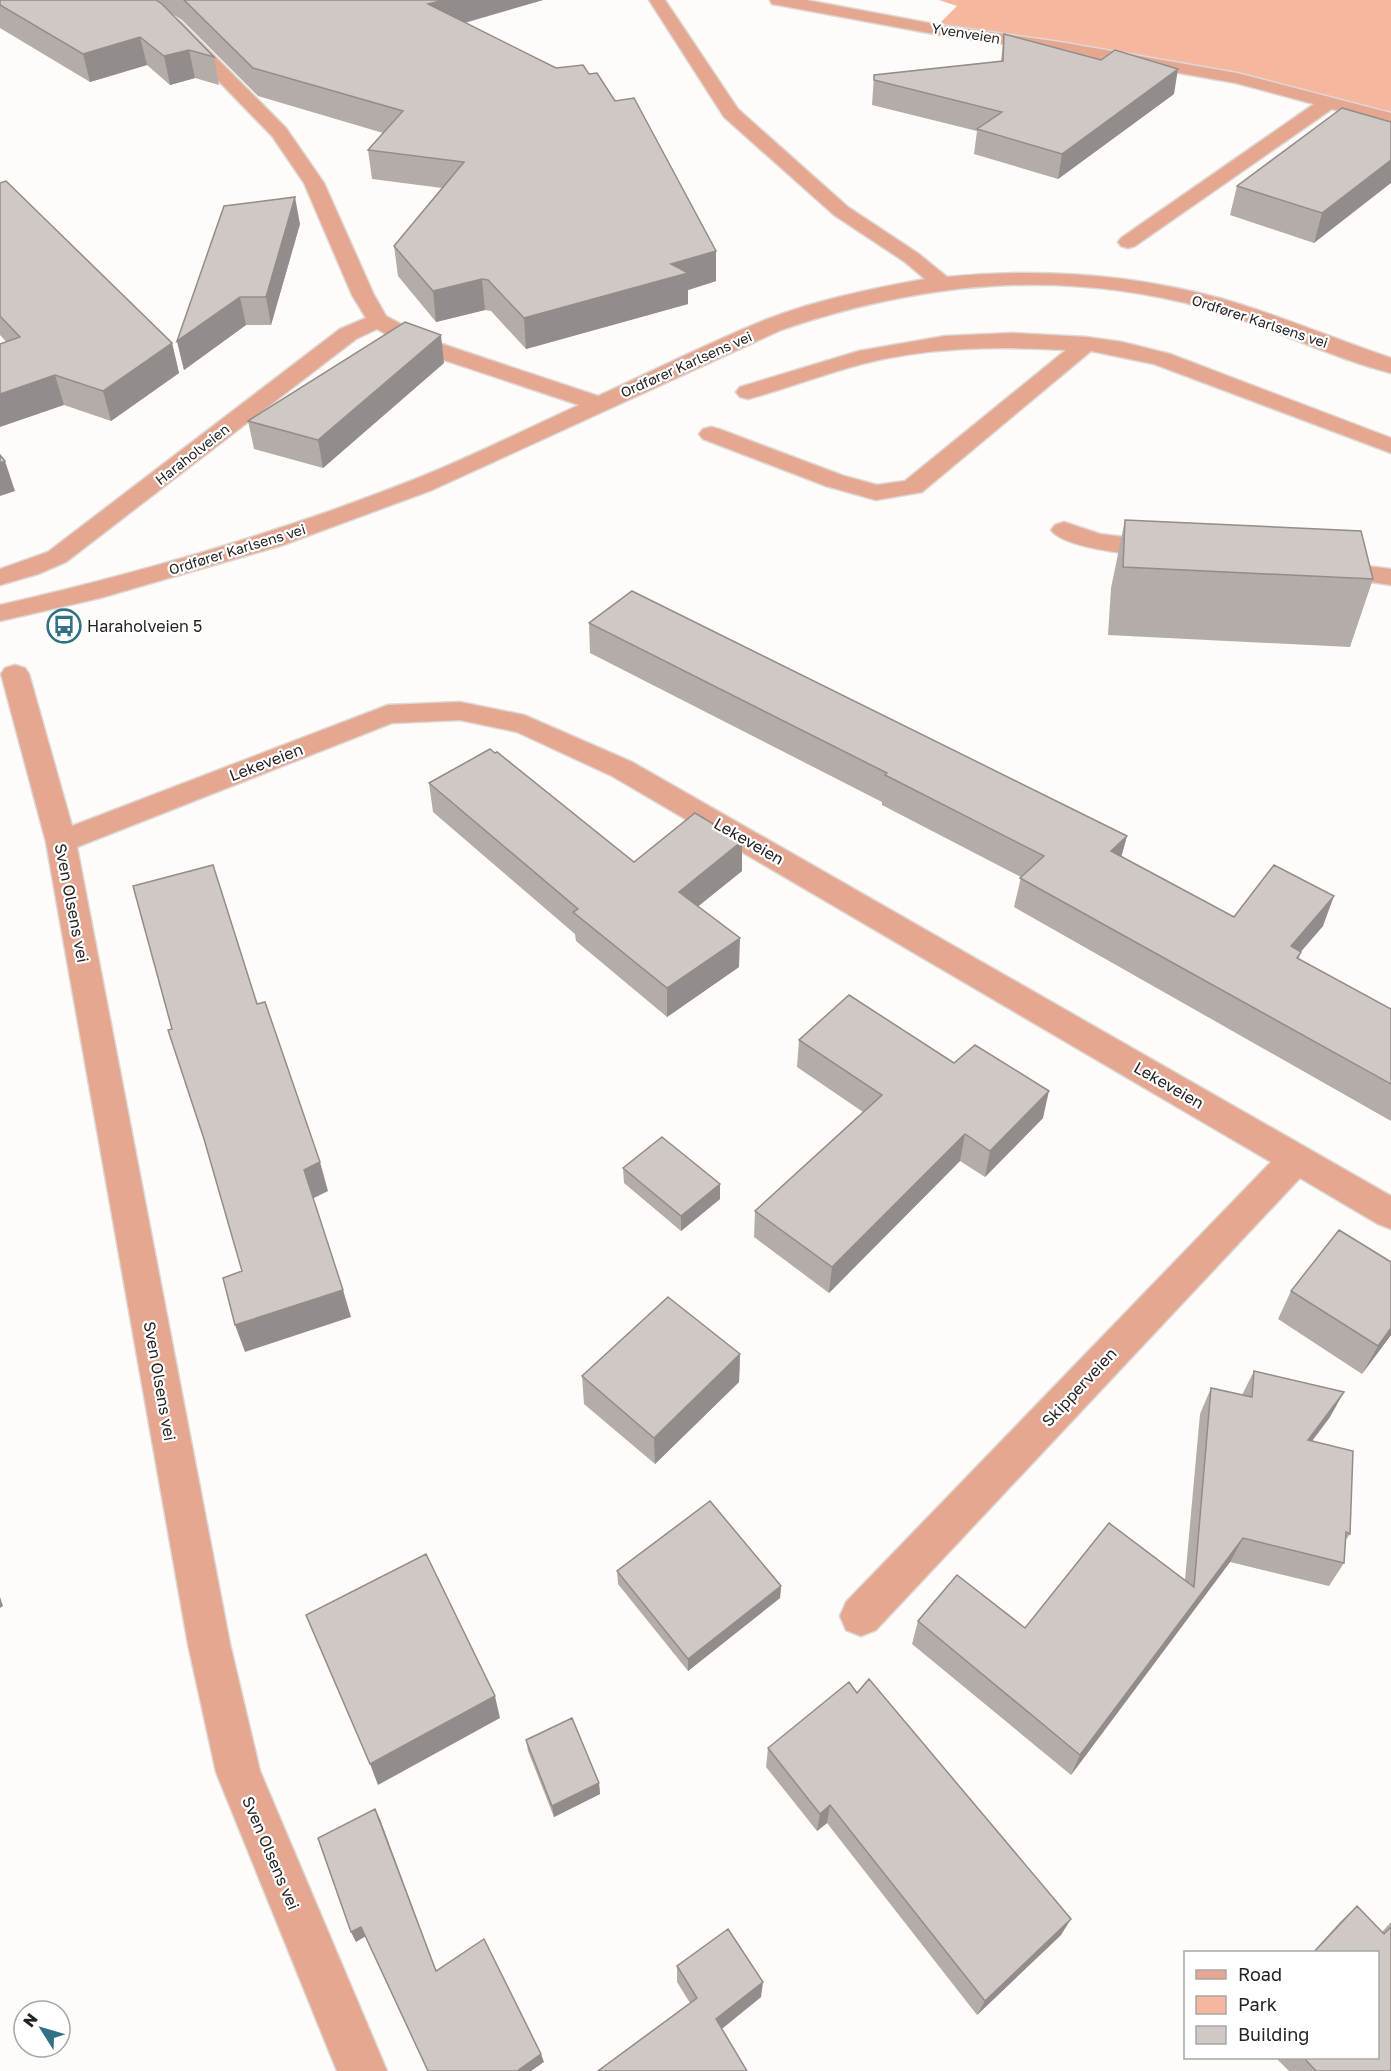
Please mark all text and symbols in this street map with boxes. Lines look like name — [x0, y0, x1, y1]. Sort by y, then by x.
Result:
street label: Yvenveien — [931, 19, 1001, 47]
street label: Ordfører Karlsens vei — [1190, 291, 1330, 351]
street label: Ordfører Karlsens vei — [618, 327, 754, 401]
street label: Haraholveien — [152, 420, 232, 488]
street label: Ordfører Karlsens vei — [167, 520, 307, 578]
bus stop icon: Haraholveien 5 — [46, 608, 82, 644]
place label: Haraholveien 5 — [87, 616, 202, 636]
street label: Lekeveien — [226, 739, 306, 785]
street label: Lekeveien — [711, 813, 787, 869]
street label: Sven Olsens vei — [51, 842, 93, 964]
street label: Lekeveien — [1131, 1057, 1207, 1113]
street label: Sven Olsens vei — [140, 1320, 180, 1442]
street label: Skipperveien — [1037, 1343, 1121, 1431]
street label: Sven Olsens vei — [238, 1793, 304, 1913]
legend — [1184, 1951, 1379, 2059]
text: Road — [1238, 1963, 1282, 1985]
text: Park — [1238, 1993, 1277, 2015]
north arrow — [12, 1999, 72, 2059]
text: N — [18, 2009, 42, 2031]
text: Building — [1238, 2023, 1309, 2045]

